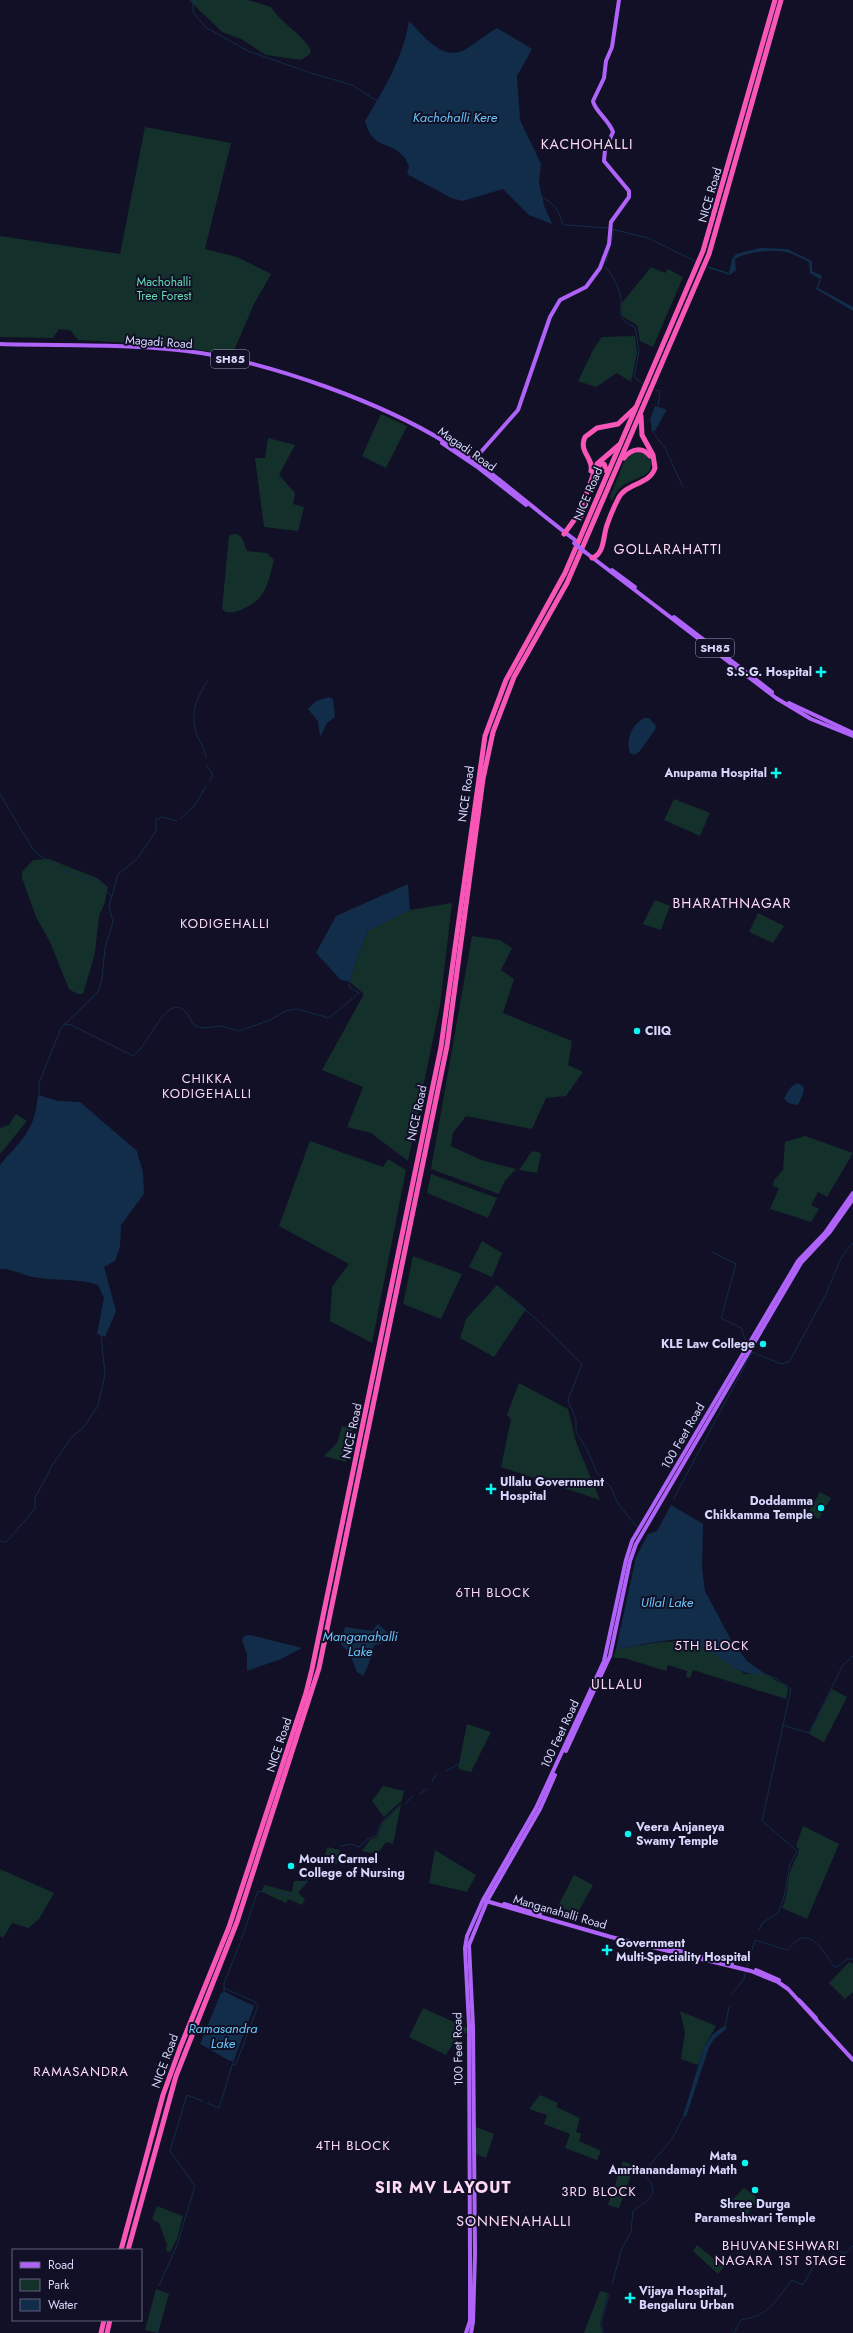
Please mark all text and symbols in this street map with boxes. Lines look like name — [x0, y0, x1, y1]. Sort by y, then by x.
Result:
water label: Kachohalli Kere — [413, 108, 498, 127]
district label: KACHOHALLI — [541, 134, 633, 154]
street label: NICE Road — [694, 165, 726, 225]
park label: Machohalli Tree Forest — [137, 273, 191, 305]
street label: Magadi Road — [125, 331, 193, 353]
road number: SH85 — [211, 350, 249, 368]
street label: Magadi Road — [434, 422, 500, 476]
street label: NICE Road — [569, 464, 607, 524]
district label: GOLLARAHATTI — [614, 539, 722, 559]
road number: SH85 — [696, 639, 734, 657]
place label: S.S.G. Hospital — [726, 663, 812, 681]
marker: S.S.G. Hospital — [815, 666, 827, 678]
place label: Anupama Hospital — [663, 764, 767, 782]
street label: NICE Road — [453, 765, 479, 823]
marker: Anupama Hospital — [770, 767, 782, 779]
district label: BHARATHNAGAR — [673, 893, 791, 913]
district label: KODIGEHALLI — [180, 914, 270, 933]
place label: CIIQ — [645, 1022, 672, 1040]
marker: CIIQ — [632, 1026, 642, 1036]
district label: CHIKKA KODIGEHALLI — [162, 1069, 252, 1103]
street label: NICE Road — [402, 1083, 432, 1143]
place label: KLE Law College — [661, 1335, 755, 1353]
marker: KLE Law College — [758, 1339, 768, 1349]
street label: 100 Feet Road — [657, 1400, 709, 1472]
street label: NICE Road — [337, 1401, 367, 1461]
place label: Ullalu Government Hospital — [500, 1473, 604, 1505]
marker: Ullalu Government Hospital — [485, 1483, 497, 1495]
place label: Doddamma Chikkamma Temple — [705, 1492, 813, 1524]
marker: Doddamma Chikkamma Temple — [816, 1503, 826, 1513]
district label: 6TH BLOCK — [456, 1583, 530, 1602]
water label: Ullal Lake — [641, 1593, 694, 1612]
water label: Manganahalli Lake — [322, 1627, 398, 1661]
district label: 5TH BLOCK — [675, 1636, 749, 1655]
district label: ULLALU — [591, 1674, 643, 1694]
street label: 100 Feet Road — [536, 1697, 584, 1771]
street label: NICE Road — [262, 1715, 296, 1775]
place label: Veera Anjaneya Swamy Temple — [635, 1818, 724, 1850]
marker: Veera Anjaneya Swamy Temple — [623, 1829, 633, 1839]
place label: Mount Carmel College of Nursing — [299, 1850, 405, 1882]
marker: Mount Carmel College of Nursing — [286, 1861, 296, 1871]
street label: Manganahalli Road — [511, 1890, 609, 1934]
place label: Government Multi-Speciality Hospital — [616, 1934, 751, 1966]
marker: Government Multi-Speciality Hospital — [601, 1944, 613, 1956]
street label: 100 Feet Road — [448, 2012, 468, 2086]
water label: Ramasandra Lake — [189, 2019, 257, 2053]
street label: NICE Road — [147, 2031, 183, 2091]
district label: RAMASANDRA — [33, 2062, 129, 2081]
district label: 4TH BLOCK — [315, 2136, 391, 2155]
place label: Mata Amritanandamayi Math — [607, 2147, 737, 2179]
marker: Mata Amritanandamayi Math — [740, 2158, 750, 2168]
district label: SIR MV LAYOUT — [375, 2176, 511, 2199]
district label: 3RD BLOCK — [561, 2182, 637, 2201]
marker: Shree Durga Parameshwari Temple — [750, 2185, 760, 2195]
place label: Shree Durga Parameshwari Temple — [694, 2195, 816, 2227]
district label: SONNENAHALLI — [456, 2211, 572, 2231]
district label: BHUVANESHWARI NAGARA 1ST STAGE — [715, 2236, 847, 2270]
legend — [12, 2249, 142, 2321]
text: Road — [48, 2256, 74, 2274]
text: Park — [48, 2276, 70, 2294]
place label: Vijaya Hospital, Bengaluru Urban — [638, 2282, 734, 2314]
marker: Vijaya Hospital, Bengaluru Urban — [624, 2292, 636, 2304]
text: Water — [48, 2296, 79, 2314]

